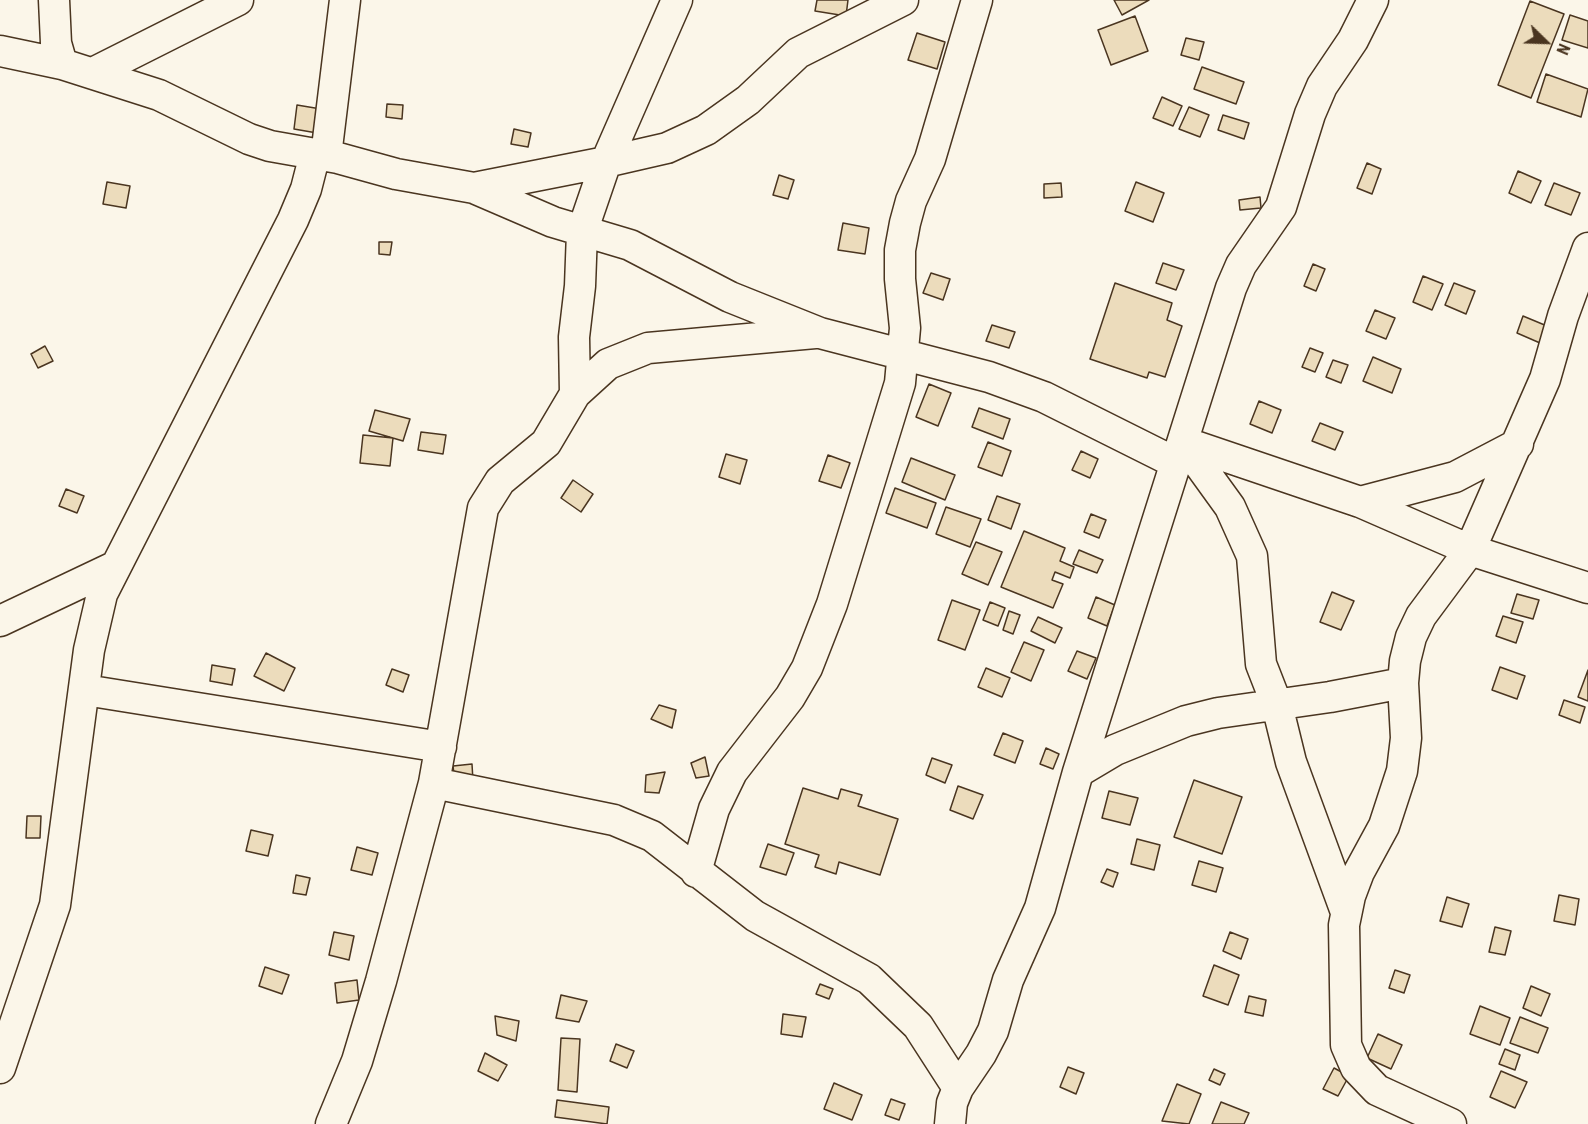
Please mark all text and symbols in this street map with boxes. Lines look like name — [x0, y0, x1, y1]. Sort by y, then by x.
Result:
north arrow — [1516, 12, 1576, 72]
text: N — [1552, 41, 1574, 57]

